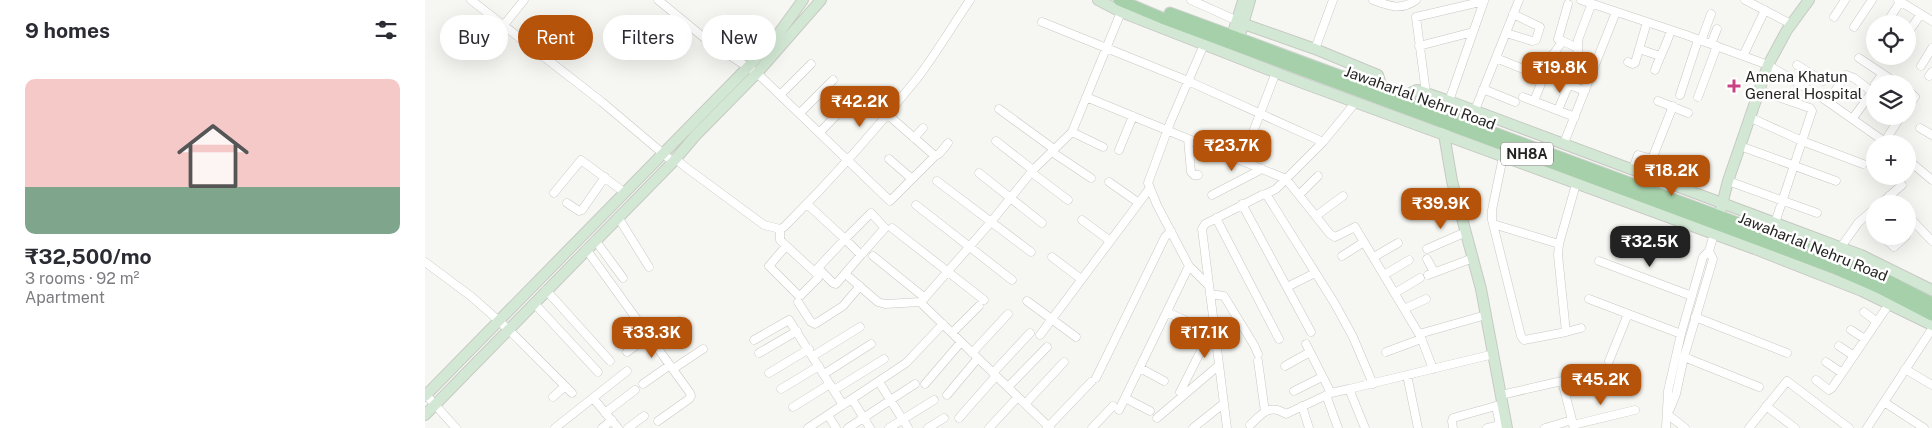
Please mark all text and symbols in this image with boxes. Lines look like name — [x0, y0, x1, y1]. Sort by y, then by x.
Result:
chip: Buy — [440, 15, 508, 60]
chip: Rent — [518, 15, 593, 60]
chip: Filters — [603, 15, 692, 60]
chip: New — [702, 15, 776, 60]
map controls — [1866, 15, 1916, 245]
button: locate — [1866, 15, 1916, 65]
icon: filters — [372, 16, 400, 44]
text: 9 homes — [25, 18, 110, 43]
pin: ₹19.8K — [1519, 52, 1601, 94]
text: ₹19.8K — [1533, 58, 1587, 77]
street label: Jawaharlal Nehru Road — [1342, 62, 1498, 133]
place label: Amena Khatun General Hospital — [1745, 68, 1862, 102]
button: layers — [1866, 75, 1916, 125]
marker: Amena Khatun General Hospital — [1727, 79, 1741, 93]
pin: ₹42.2K — [819, 86, 901, 128]
text: ₹42.2K — [831, 92, 889, 111]
icon: home — [168, 111, 258, 201]
pin: ₹23.7K — [1191, 130, 1273, 172]
button: + — [1866, 135, 1916, 185]
text: ₹23.7K — [1204, 136, 1260, 155]
road number: NH8A — [1501, 142, 1553, 166]
pin: ₹18.2K — [1631, 154, 1713, 197]
text: ₹18.2K — [1645, 161, 1699, 180]
pin: ₹39.9K — [1400, 188, 1482, 230]
text: ₹39.9K — [1412, 194, 1470, 213]
button: − — [1866, 195, 1916, 245]
street label: Jawaharlal Nehru Road — [1736, 209, 1890, 284]
pin: ₹32.5K — [1609, 226, 1691, 268]
text: ₹32.5K — [1621, 232, 1679, 251]
text: ₹32,500/mo — [25, 244, 152, 269]
text: 3 rooms · 92 m² — [25, 269, 139, 288]
text: Apartment — [25, 288, 105, 307]
pin: ₹33.3K — [611, 316, 693, 359]
pin: ₹17.1K — [1164, 316, 1246, 359]
text: ₹33.3K — [623, 323, 681, 342]
text: ₹17.1K — [1181, 323, 1229, 342]
pin: ₹45.2K — [1560, 364, 1642, 406]
text: ₹45.2K — [1572, 370, 1630, 389]

